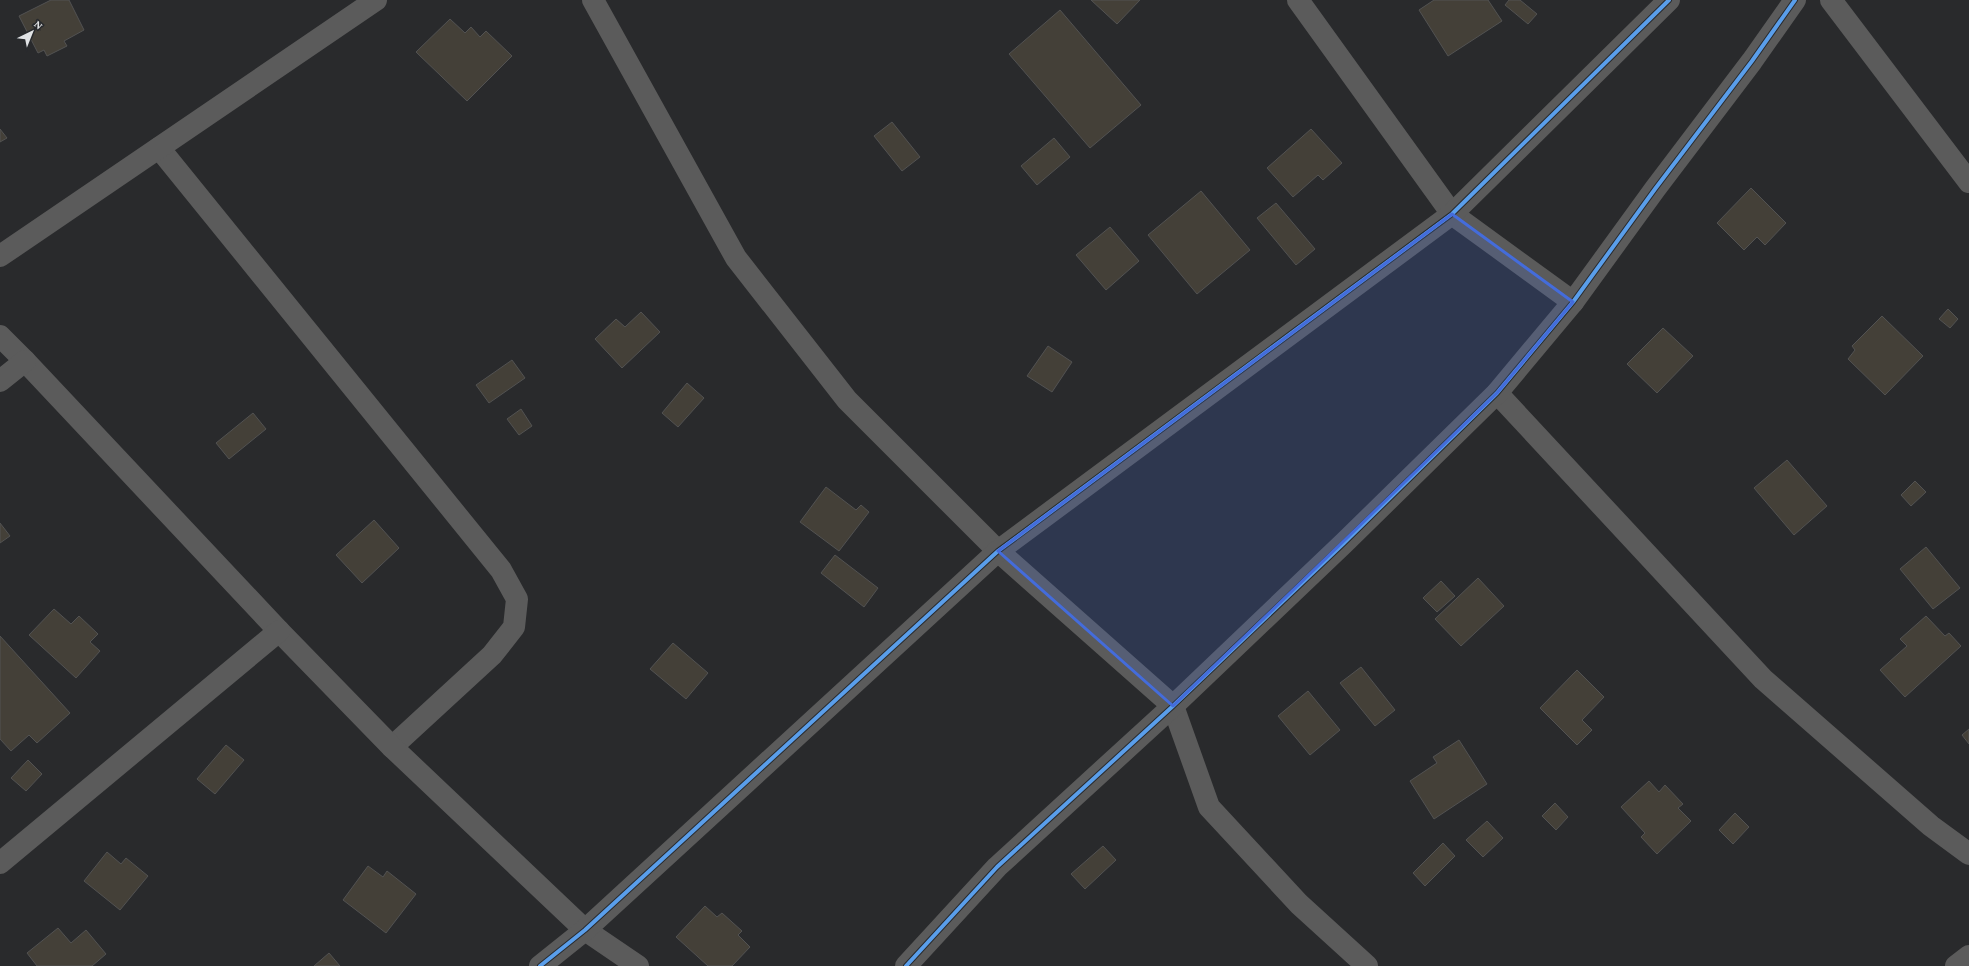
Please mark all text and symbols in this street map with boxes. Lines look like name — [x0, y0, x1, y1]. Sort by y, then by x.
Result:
north arrow — [12, 12, 52, 52]
text: N — [32, 18, 46, 32]

